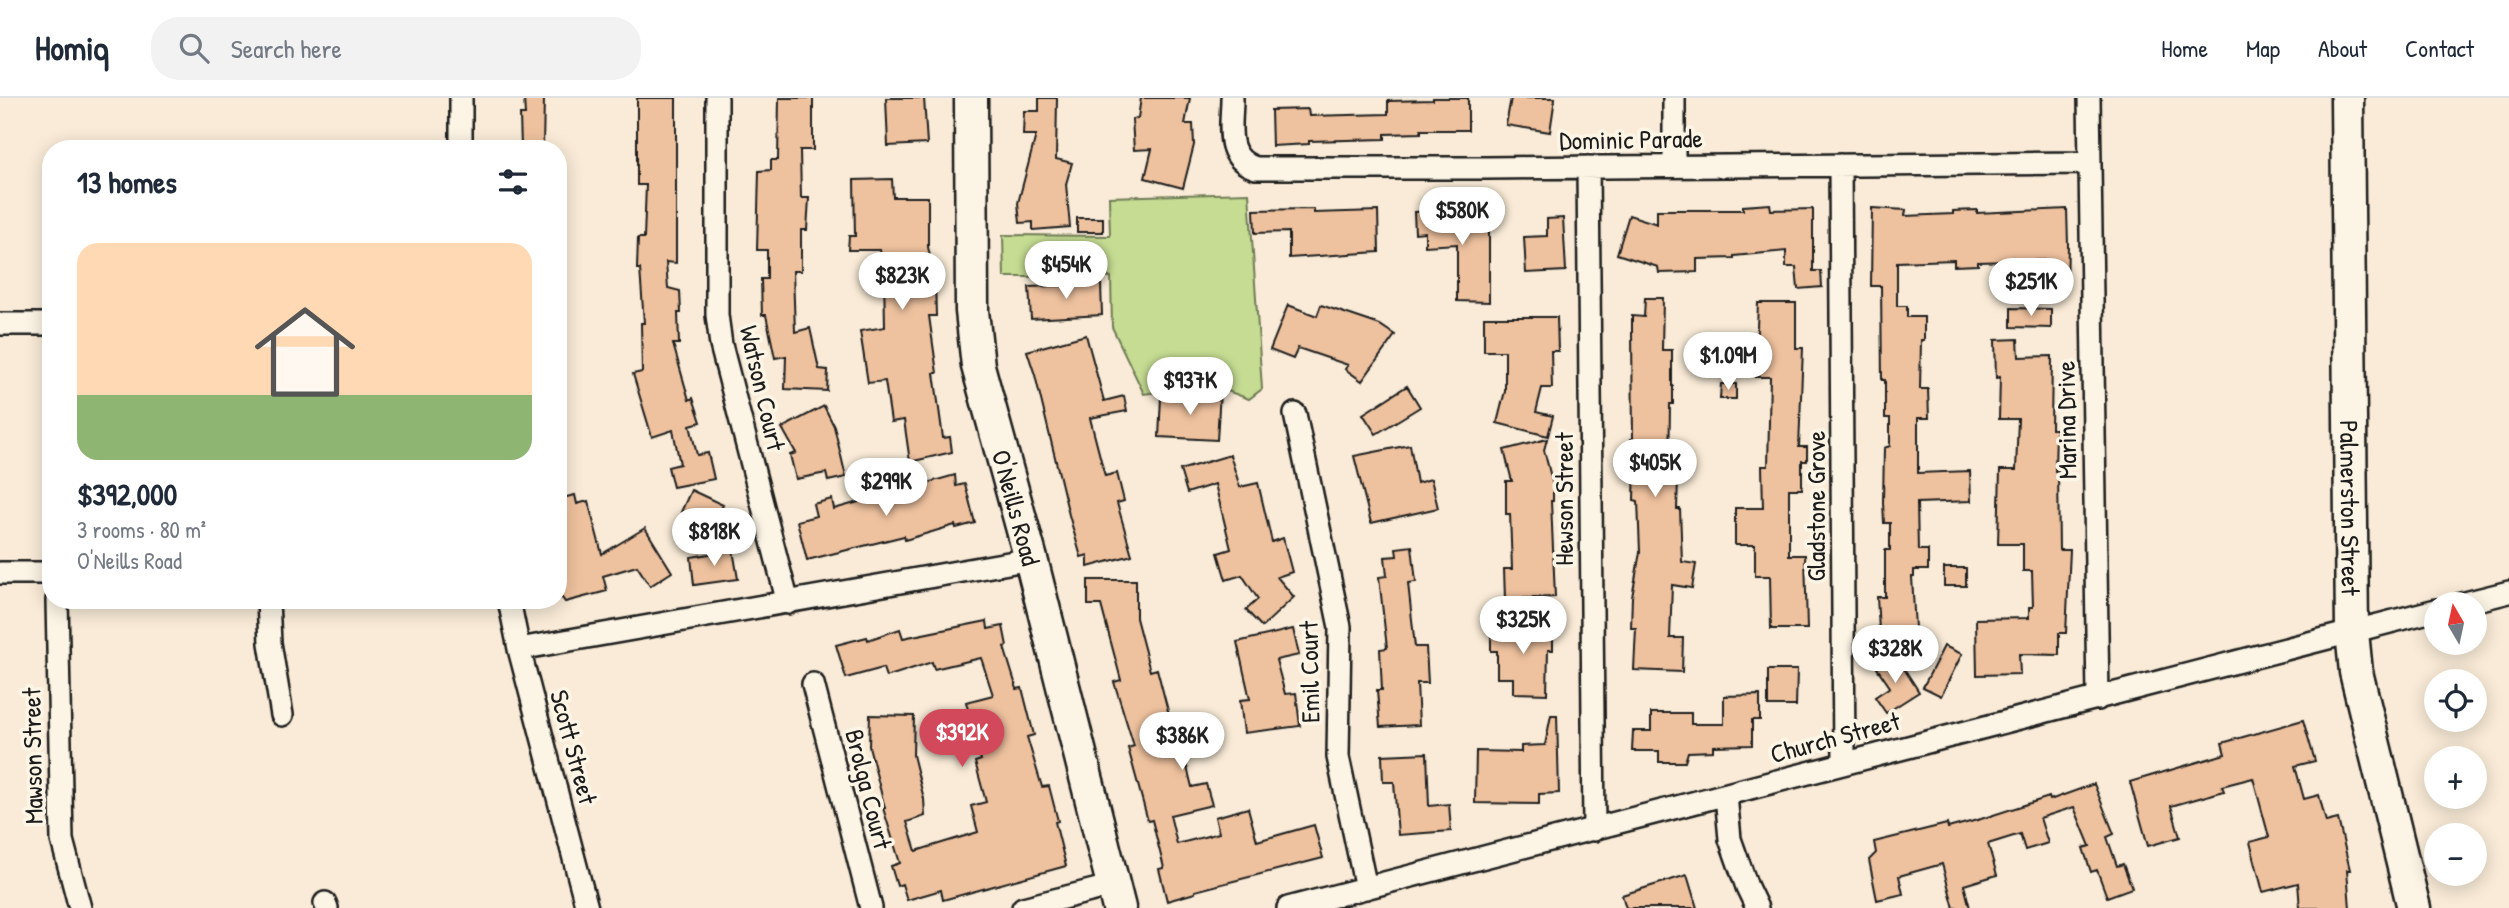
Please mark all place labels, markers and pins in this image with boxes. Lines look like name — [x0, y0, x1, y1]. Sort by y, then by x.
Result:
pin: $580K — [1413, 188, 1511, 247]
pin: $454K — [1017, 242, 1115, 301]
pin: $823K — [853, 252, 951, 312]
pin: $251K — [1982, 258, 2080, 318]
pin: $1.09M — [1671, 332, 1785, 392]
pin: $937K — [1141, 358, 1239, 417]
pin: $405K — [1606, 440, 1704, 499]
pin: $299K — [837, 458, 935, 518]
pin: $818K — [665, 508, 763, 568]
pin: $325K — [1474, 596, 1572, 656]
pin: $328K — [1846, 626, 1944, 685]
pin: $392K — [913, 710, 1011, 769]
pin: $386K — [1133, 712, 1231, 772]

